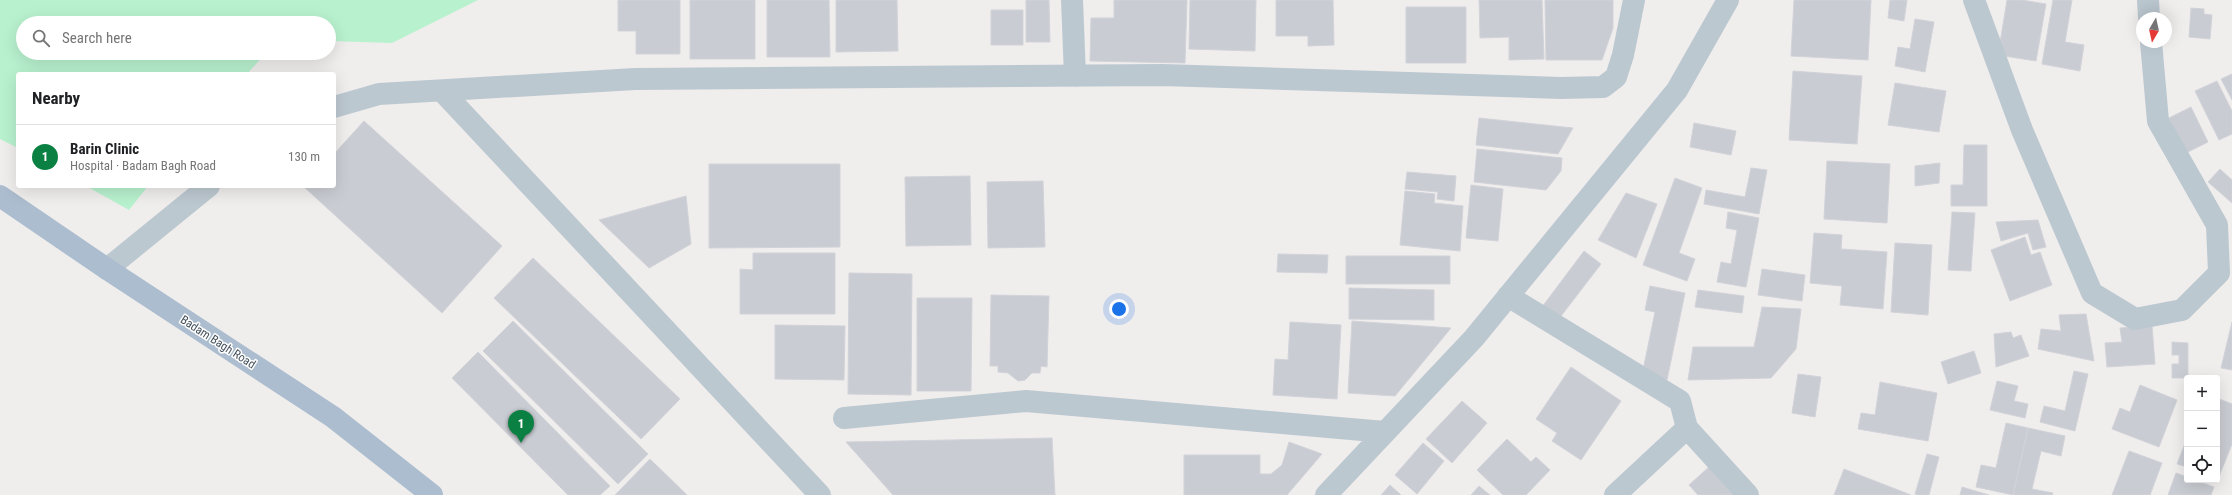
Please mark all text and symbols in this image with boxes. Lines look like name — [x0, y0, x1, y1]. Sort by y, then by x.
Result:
north arrow — [2136, 12, 2172, 48]
search box — [16, 16, 336, 60]
icon: search — [30, 27, 52, 49]
text: Search here — [62, 29, 132, 47]
text: Nearby — [32, 88, 80, 108]
text: Barin Clinic — [70, 140, 139, 158]
text: 1 — [42, 149, 48, 164]
text: 130 m — [288, 149, 320, 164]
text: Hospital · Badam Bagh Road — [70, 158, 216, 173]
your location — [1109, 299, 1129, 319]
street label: Badam Bagh Road — [178, 313, 258, 371]
map controls — [2184, 375, 2220, 483]
button: + — [2184, 375, 2220, 411]
pin: 1 — [508, 410, 534, 443]
button: − — [2184, 411, 2220, 447]
button: locate — [2184, 447, 2220, 483]

